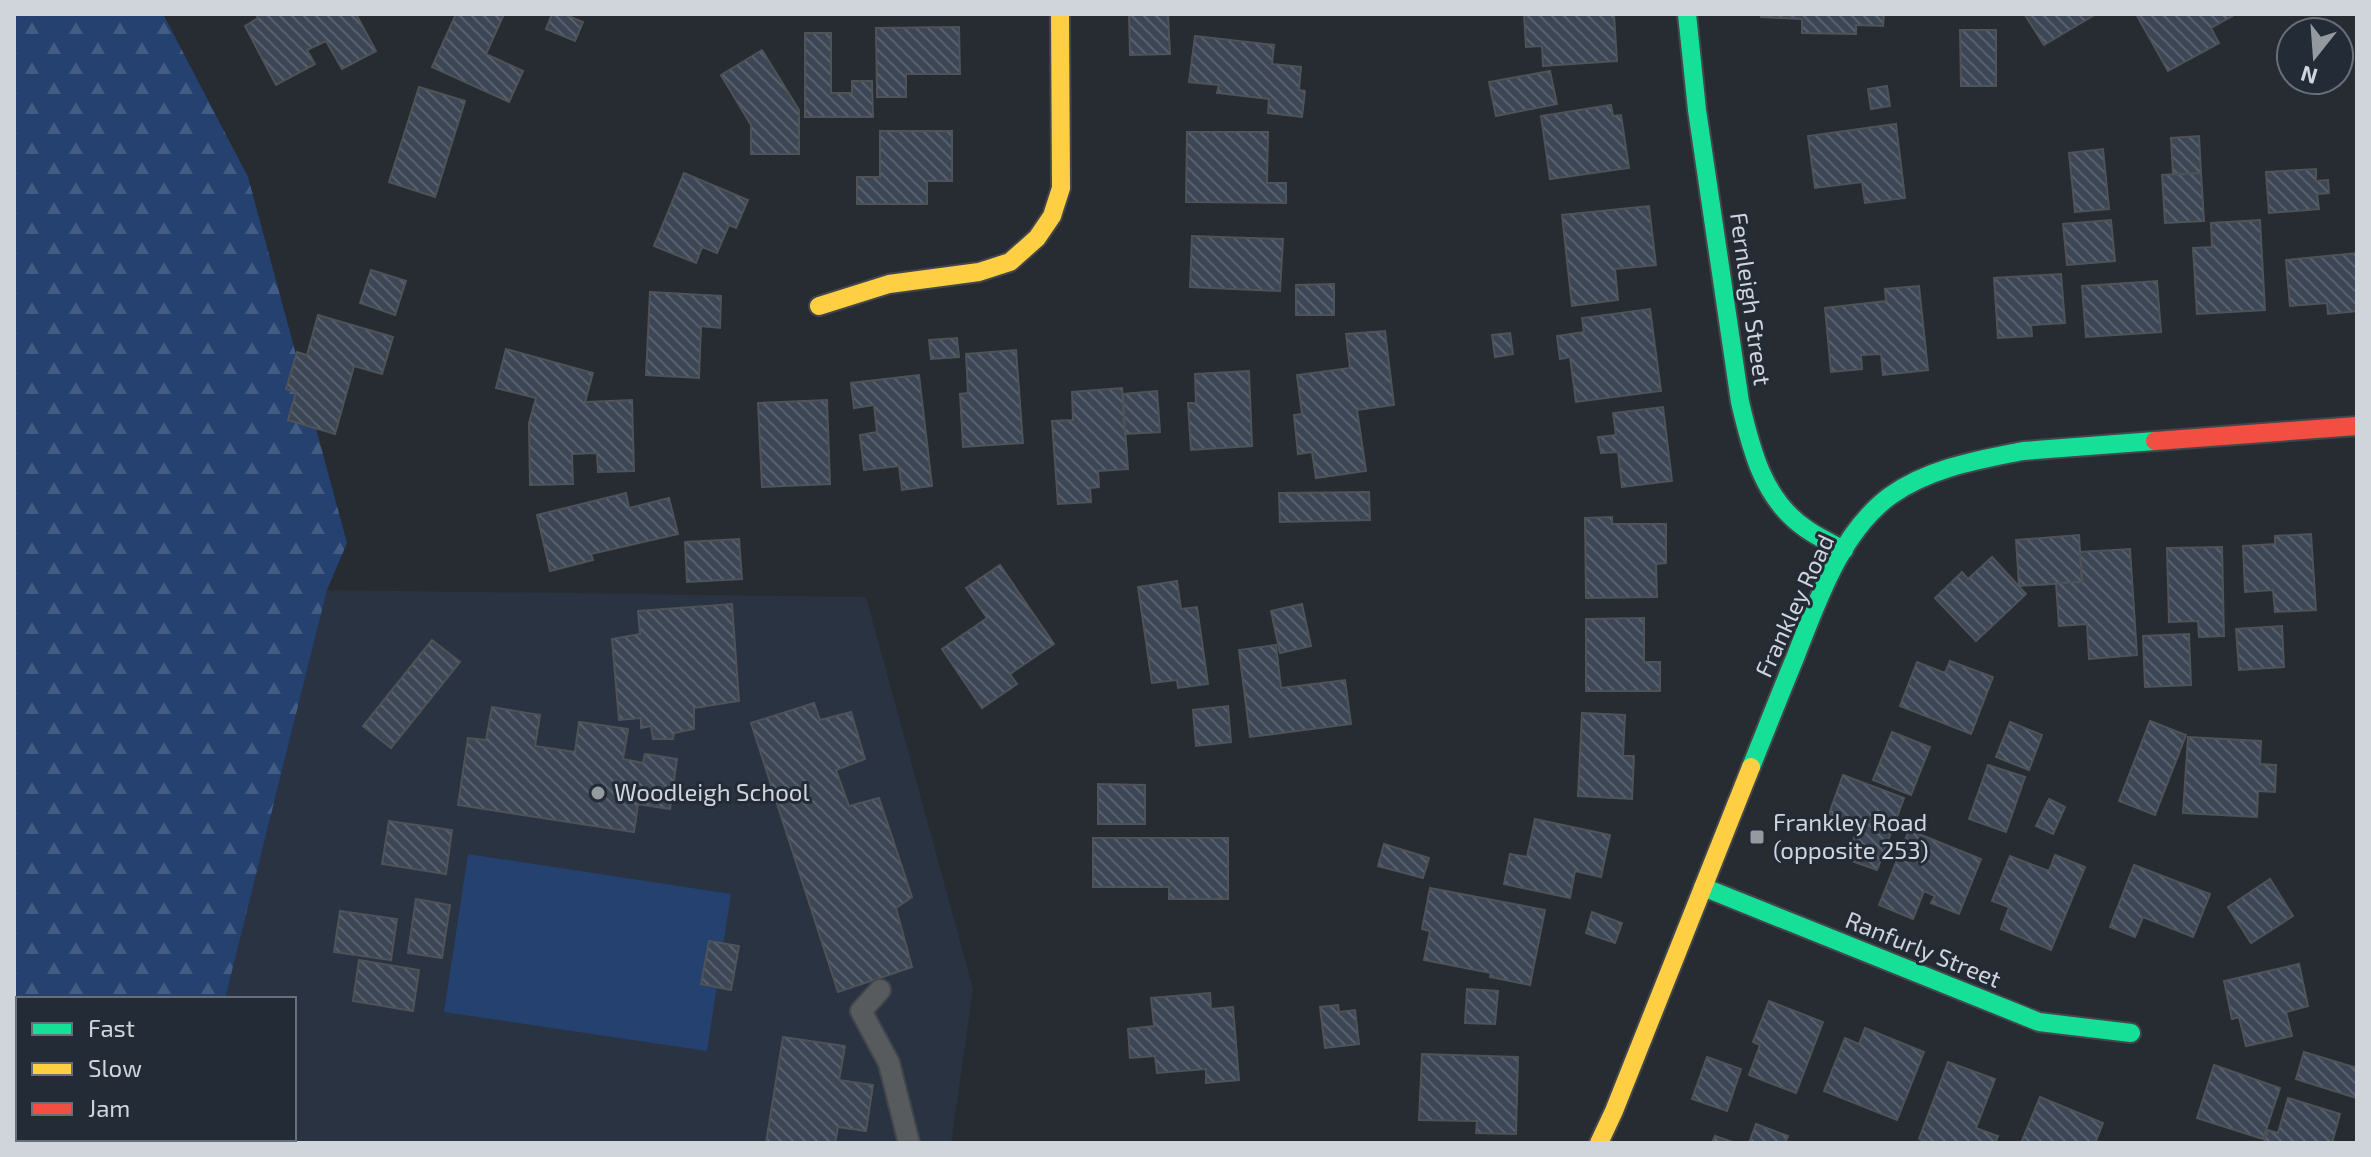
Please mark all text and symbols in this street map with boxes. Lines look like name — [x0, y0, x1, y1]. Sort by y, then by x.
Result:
north arrow — [2275, 16, 2355, 96]
text: N — [2297, 61, 2320, 91]
street label: Fernleigh Street — [1725, 210, 1778, 387]
street label: Frankley Road — [1748, 529, 1839, 681]
place label: Woodleigh School — [614, 777, 810, 806]
marker: Woodleigh School — [589, 784, 607, 802]
place label: Frankley Road (opposite 253) — [1773, 807, 1929, 864]
marker: Frankley Road (opposite 253) — [1748, 828, 1766, 846]
street label: Ranfurly Street — [1842, 904, 2006, 993]
legend — [16, 997, 296, 1141]
text: Fast — [88, 1013, 135, 1042]
text: Slow — [88, 1053, 142, 1082]
text: Jam — [88, 1093, 130, 1122]

